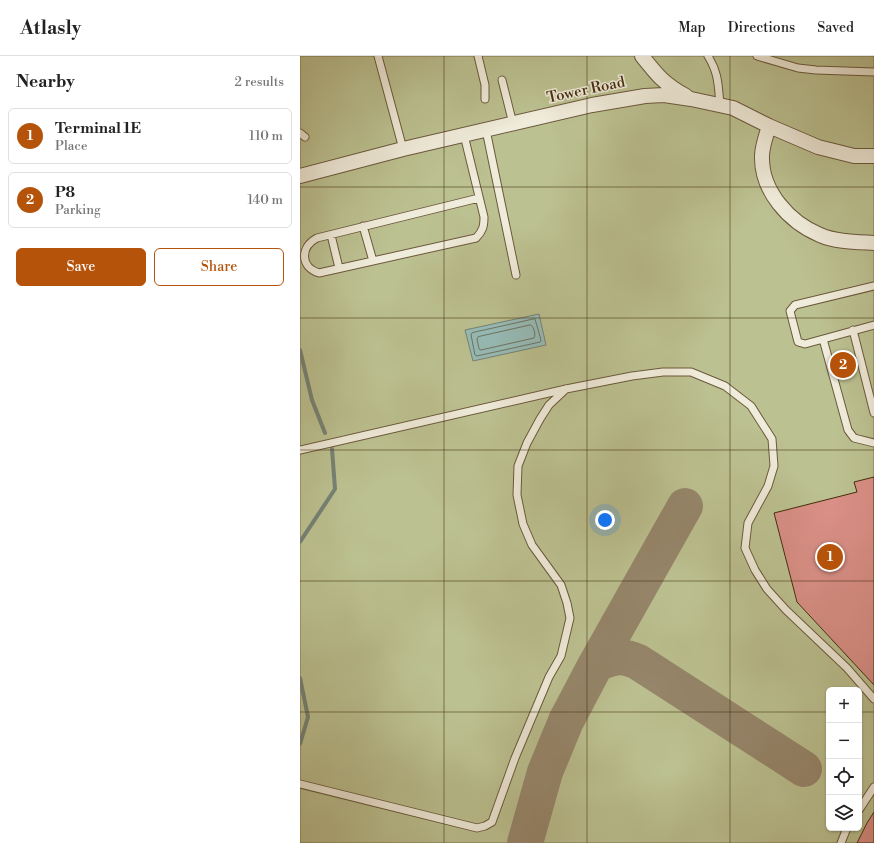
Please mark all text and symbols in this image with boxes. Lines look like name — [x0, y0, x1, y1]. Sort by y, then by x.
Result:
text: Atlasly — [20, 16, 81, 40]
text: Map — [678, 19, 706, 37]
text: Directions — [728, 19, 795, 37]
text: Saved — [817, 19, 854, 37]
text: Nearby — [16, 71, 75, 93]
street label: Tower Road — [545, 72, 627, 108]
text: 2 results — [235, 74, 284, 90]
text: Terminal 1E — [55, 119, 141, 138]
text: 1 — [27, 128, 33, 144]
text: 110 m — [249, 128, 283, 144]
text: Place — [55, 138, 87, 154]
text: P8 — [55, 183, 75, 202]
text: 2 — [26, 192, 34, 208]
text: 140 m — [247, 192, 283, 208]
text: Parking — [55, 202, 101, 218]
button: Save — [16, 248, 146, 286]
button: Share — [154, 248, 284, 286]
pin: 2 — [830, 350, 856, 380]
your location — [595, 510, 615, 530]
pin: 1 — [817, 542, 843, 572]
map controls — [826, 687, 862, 831]
button: + — [826, 687, 862, 723]
button: − — [826, 723, 862, 759]
button: locate — [826, 759, 862, 795]
button: layers — [826, 795, 862, 831]

